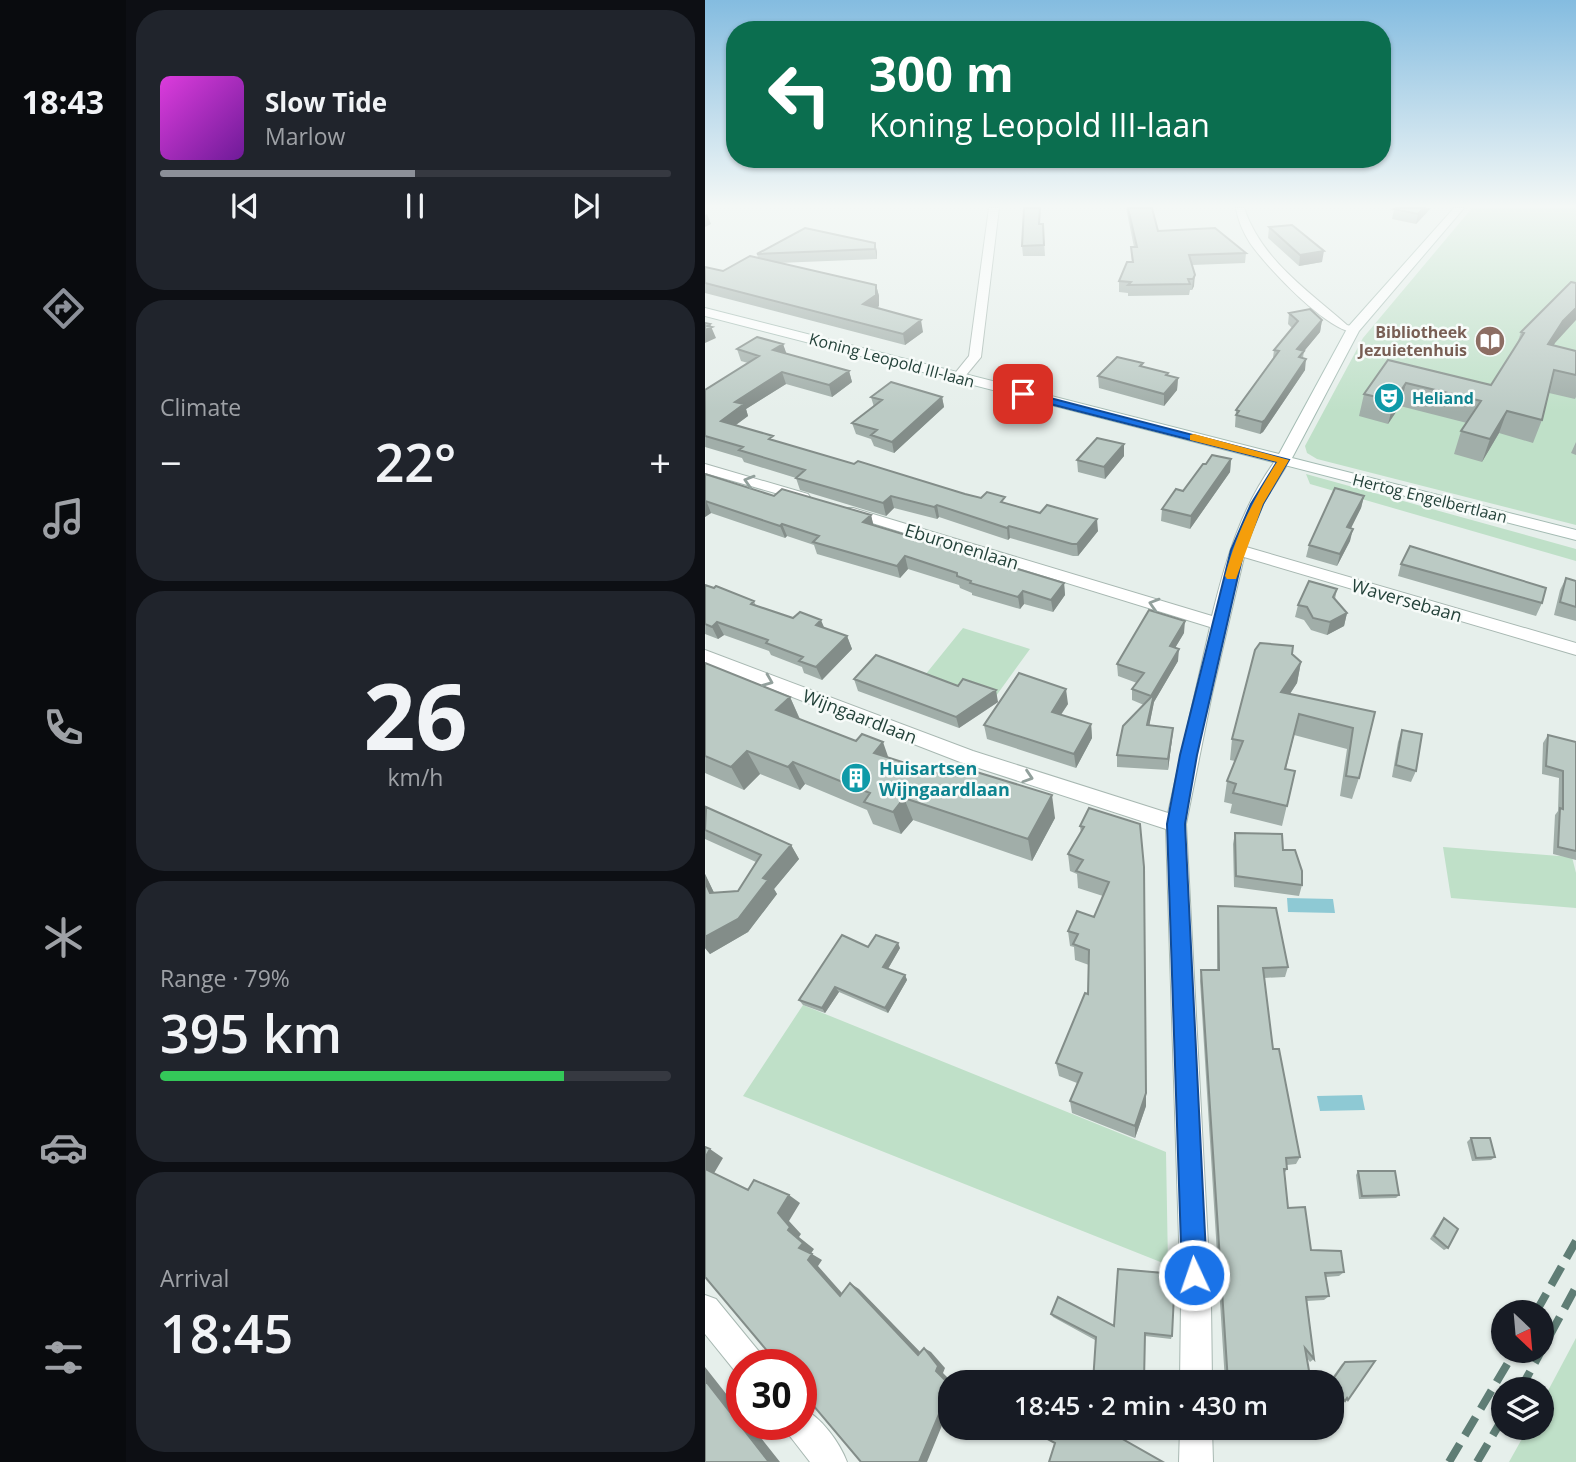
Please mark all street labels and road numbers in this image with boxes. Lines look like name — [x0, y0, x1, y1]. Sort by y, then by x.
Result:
street label: Koning Leopold III-laan — [807, 327, 977, 393]
street label: Hertog Engelbertlaan — [1350, 468, 1510, 528]
street label: Eburonenlaan — [902, 517, 1022, 575]
street label: Waversebaan — [1349, 573, 1465, 627]
street label: Wijngaardlaan — [799, 683, 921, 749]

